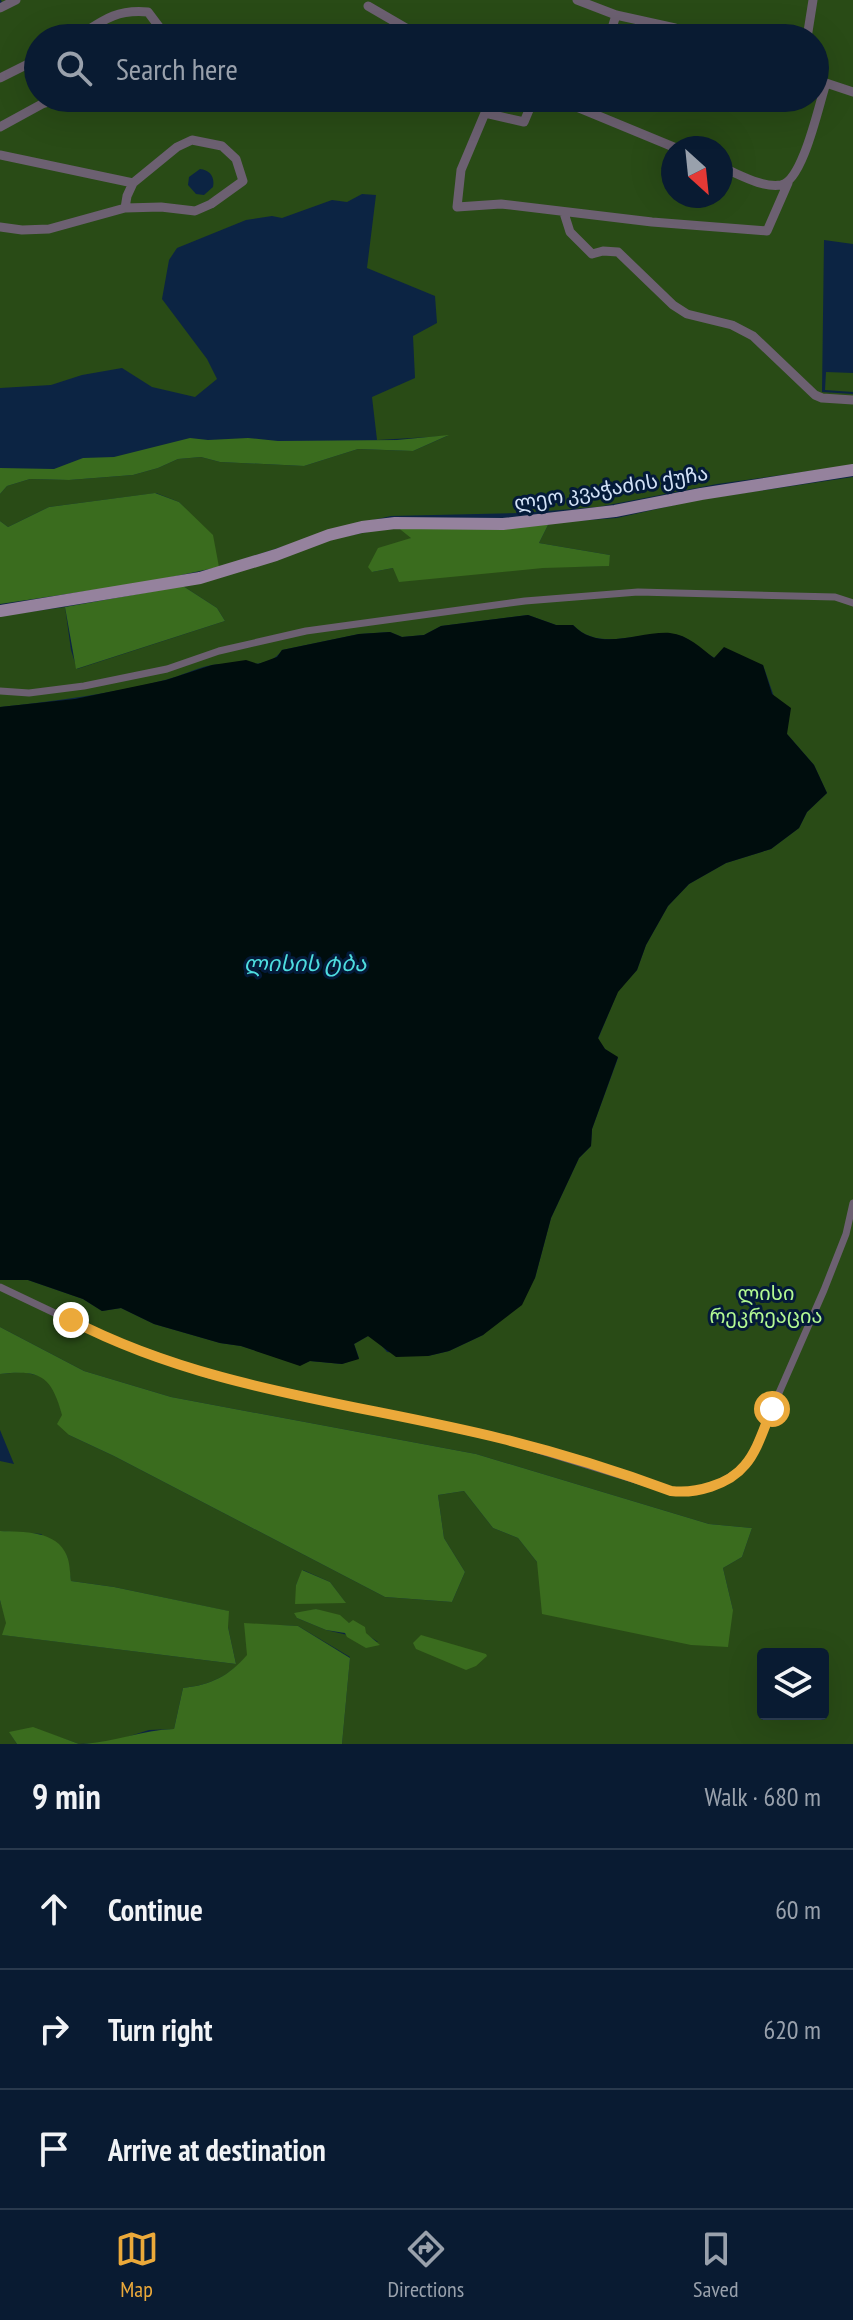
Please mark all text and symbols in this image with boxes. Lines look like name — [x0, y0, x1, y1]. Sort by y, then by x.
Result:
search box — [24, 24, 829, 112]
icon: search — [52, 46, 96, 90]
text: Search here — [116, 49, 238, 88]
north arrow — [661, 136, 733, 208]
street label: ლეო კვაჭაძის ქუჩა — [512, 460, 710, 516]
water label: ლისის ტბა — [244, 949, 367, 977]
park label: ლისი რეკრეაცია — [710, 1280, 823, 1329]
route end — [53, 1302, 89, 1338]
route start — [754, 1391, 790, 1427]
map controls — [757, 1648, 829, 1720]
button: layers — [757, 1648, 829, 1720]
text: 9 min — [32, 1774, 101, 1818]
text: Walk · 680 m — [704, 1780, 821, 1813]
icon: ahead — [32, 1887, 76, 1931]
text: Continue — [108, 1890, 203, 1929]
text: 60 m — [775, 1893, 821, 1926]
icon: right — [32, 2007, 76, 2051]
text: Turn right — [108, 2010, 212, 2049]
text: 620 m — [763, 2013, 821, 2046]
icon: arrive — [32, 2127, 76, 2171]
text: Arrive at destination — [108, 2130, 326, 2169]
tab: Map — [115, 2227, 159, 2303]
tab: Directions — [388, 2227, 464, 2303]
tab: Saved — [693, 2227, 738, 2303]

